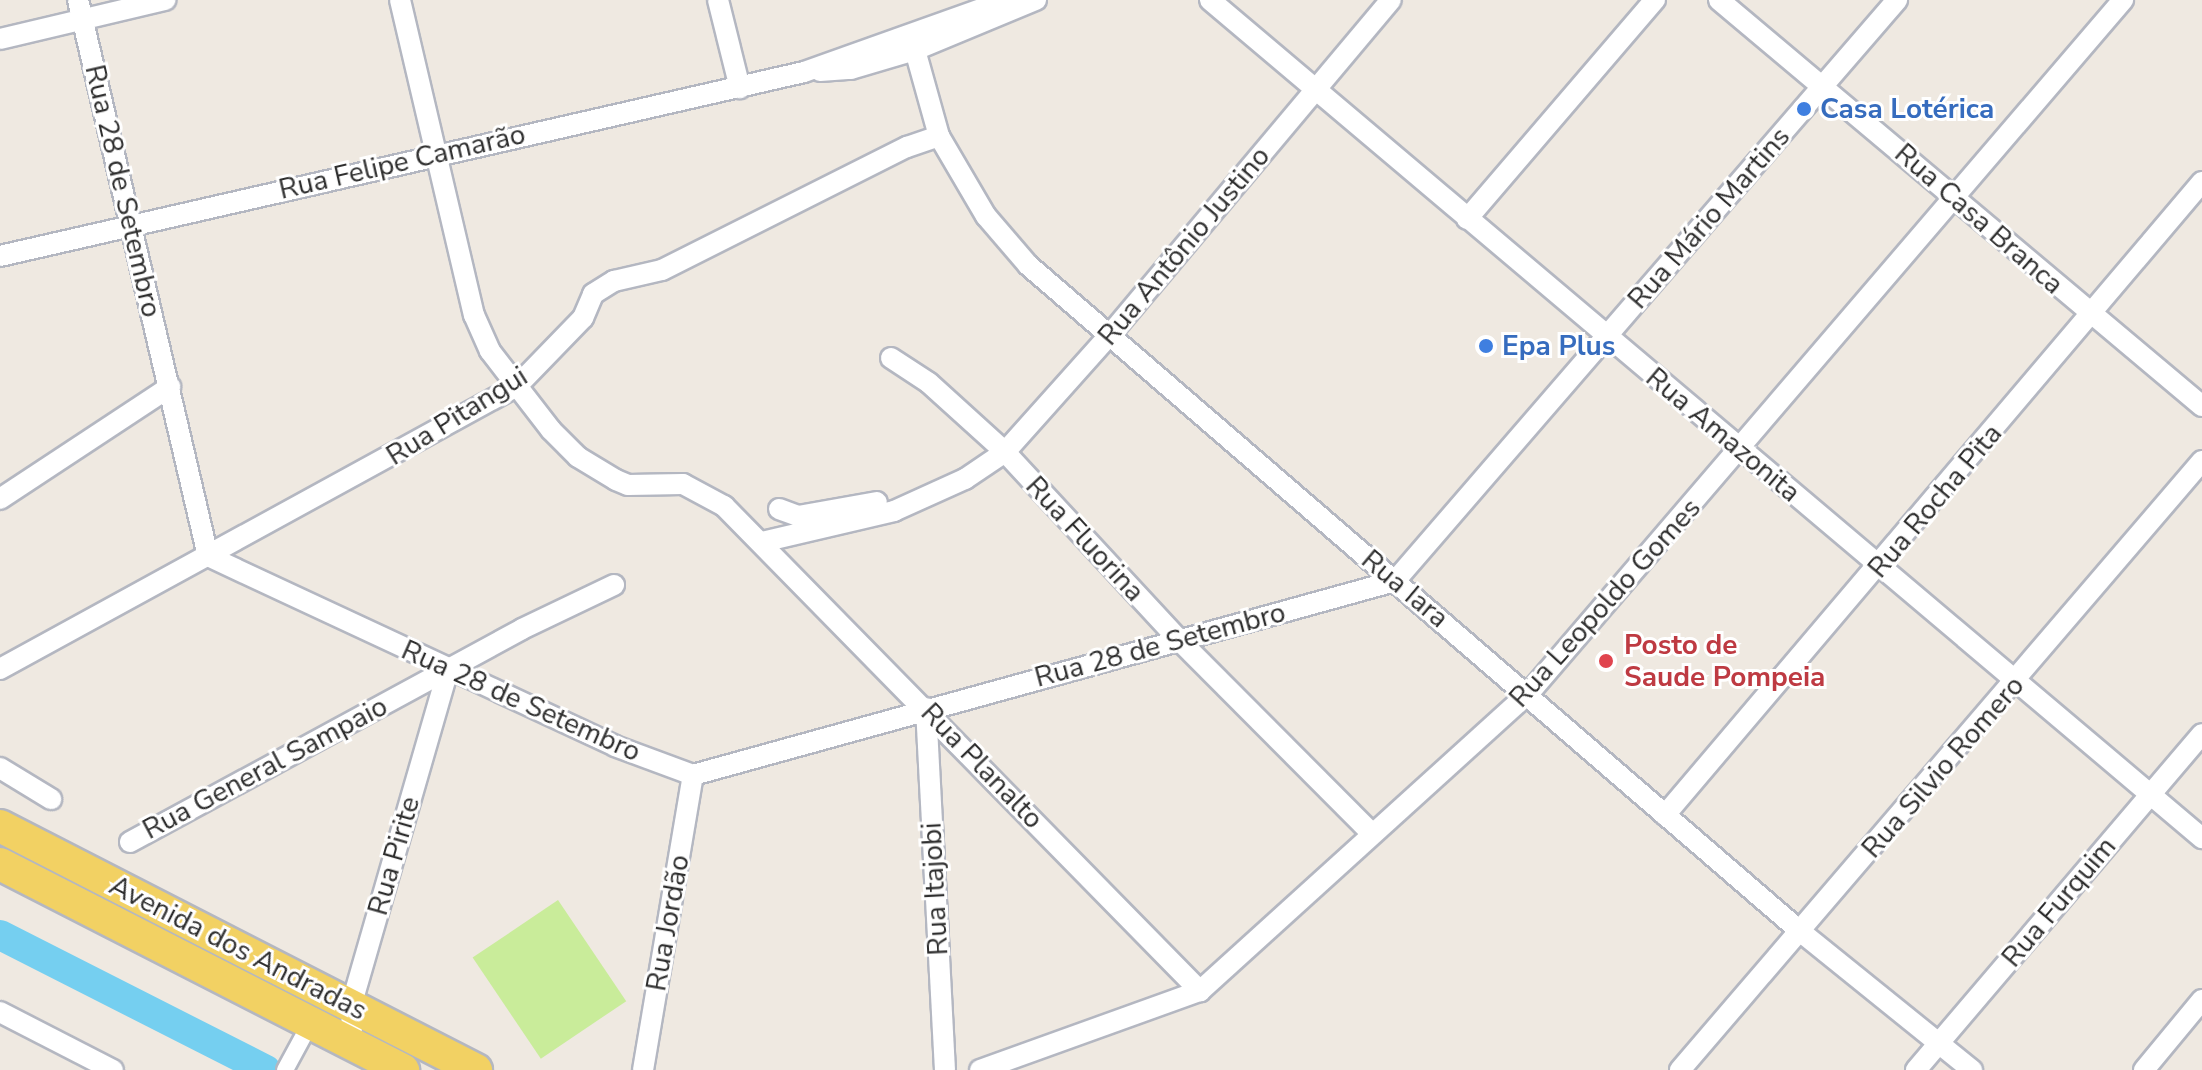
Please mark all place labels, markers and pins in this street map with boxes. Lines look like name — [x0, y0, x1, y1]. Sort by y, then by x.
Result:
place label: Casa Lotérica — [1820, 92, 1994, 126]
marker: Casa Lotérica — [1795, 100, 1813, 118]
place label: Epa Plus — [1502, 329, 1615, 363]
marker: Epa Plus — [1477, 337, 1495, 355]
place label: Posto de Saude Pompeia — [1624, 628, 1825, 694]
marker: Posto de Saude Pompeia — [1595, 650, 1617, 672]

